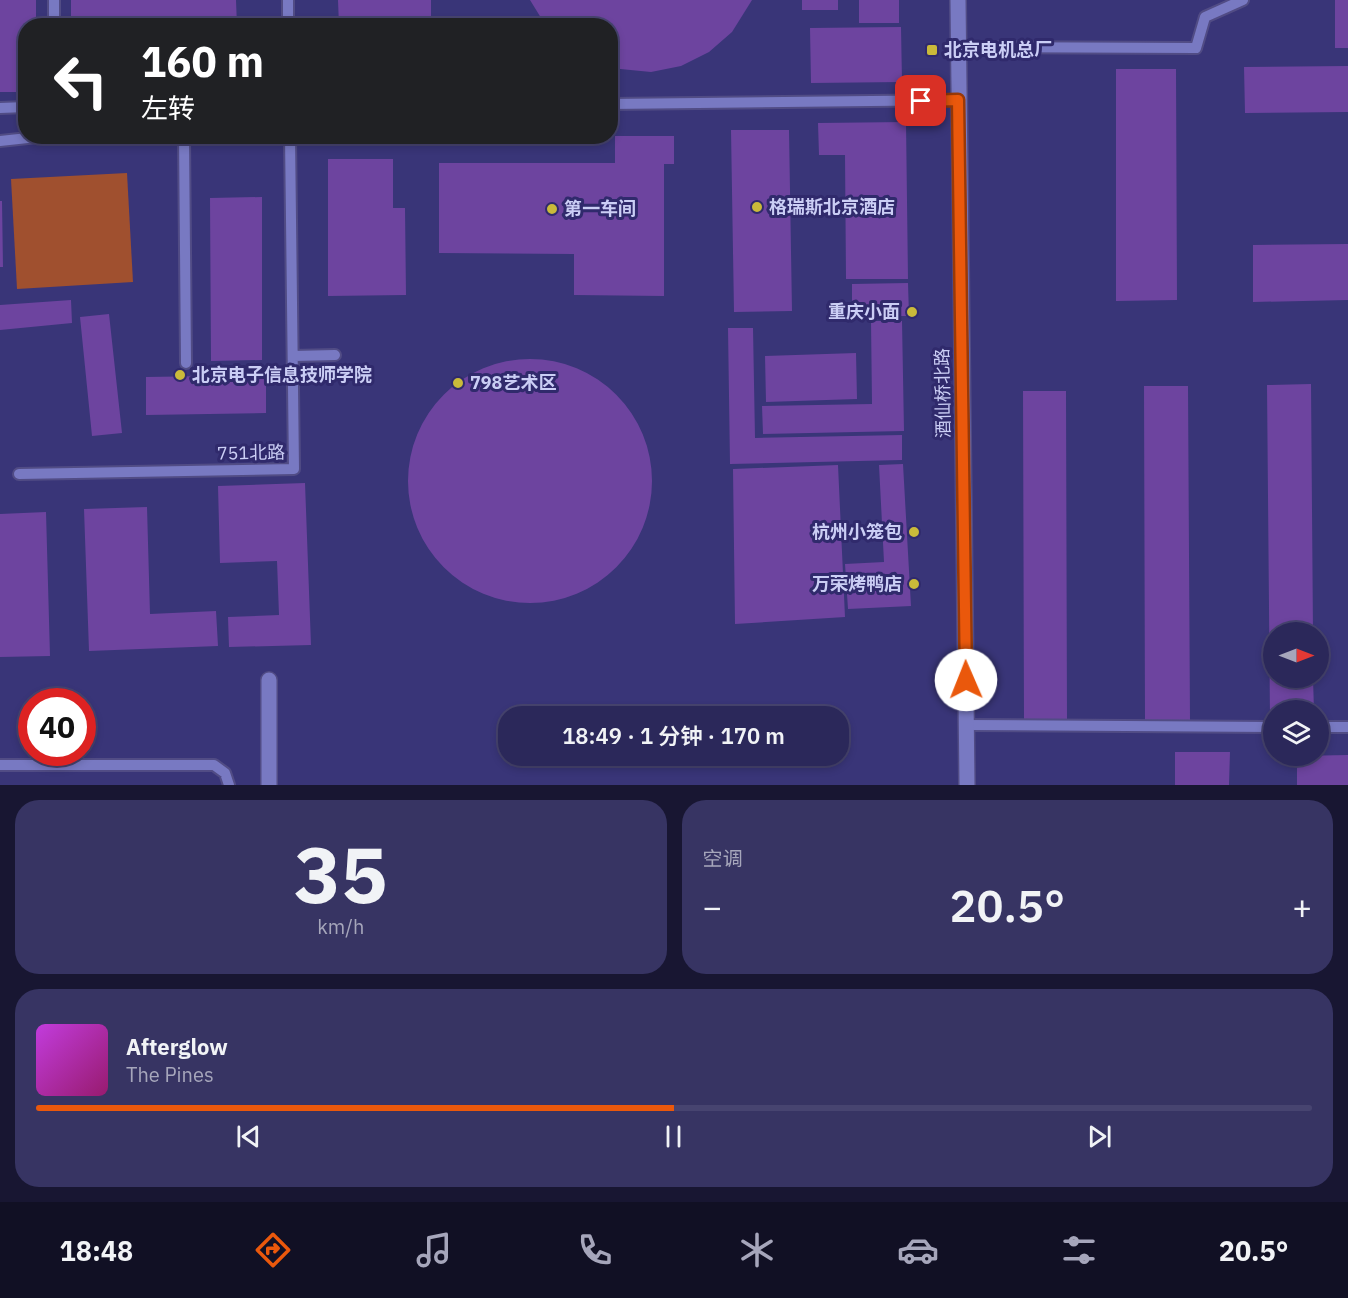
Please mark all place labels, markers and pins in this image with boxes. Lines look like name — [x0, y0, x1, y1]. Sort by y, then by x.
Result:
place label: 北京电机总厂 — [944, 38, 1052, 61]
marker: 北京电机总厂 — [925, 43, 939, 57]
pin — [895, 75, 946, 126]
place label: 格瑞斯北京酒店 — [769, 195, 895, 218]
place label: 第一车间 — [564, 197, 636, 220]
marker: 格瑞斯北京酒店 — [750, 200, 764, 214]
marker: 第一车间 — [545, 202, 559, 216]
place label: 重庆小面 — [828, 300, 900, 323]
marker: 重庆小面 — [905, 305, 919, 319]
place label: 北京电子信息技师学院 — [192, 363, 372, 386]
marker: 北京电子信息技师学院 — [173, 368, 187, 382]
place label: 798艺术区 — [470, 371, 556, 394]
marker: 798艺术区 — [451, 376, 465, 390]
place label: 杭州小笼包 — [812, 520, 902, 543]
marker: 杭州小笼包 — [907, 525, 921, 539]
place label: 万荣烤鸭店 — [812, 572, 902, 595]
marker: 万荣烤鸭店 — [907, 577, 921, 591]

